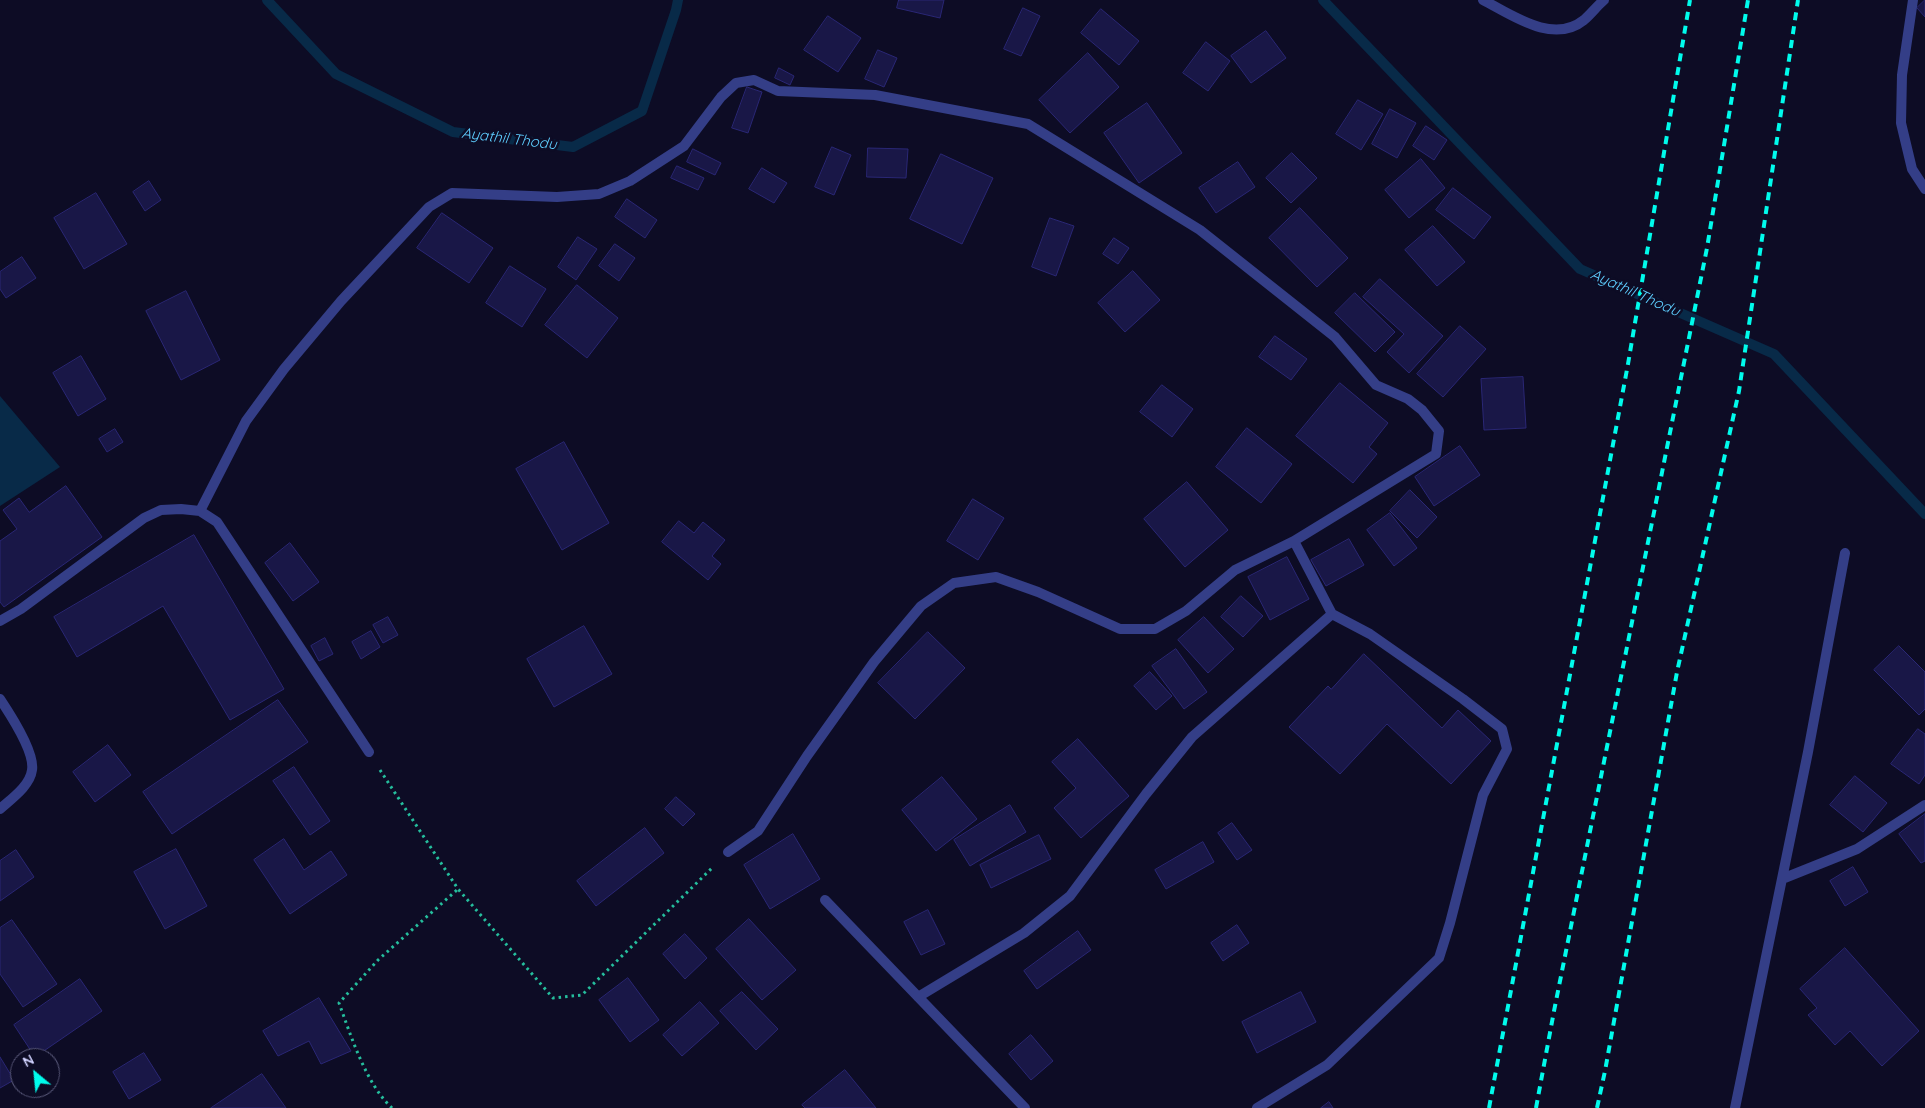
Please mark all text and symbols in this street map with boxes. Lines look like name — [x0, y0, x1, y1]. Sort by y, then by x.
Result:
water label: Ayathil Thodu — [460, 124, 558, 154]
water label: Ayathil Thodu — [1588, 265, 1682, 321]
north arrow — [10, 1048, 60, 1098]
text: N — [20, 1050, 37, 1071]

